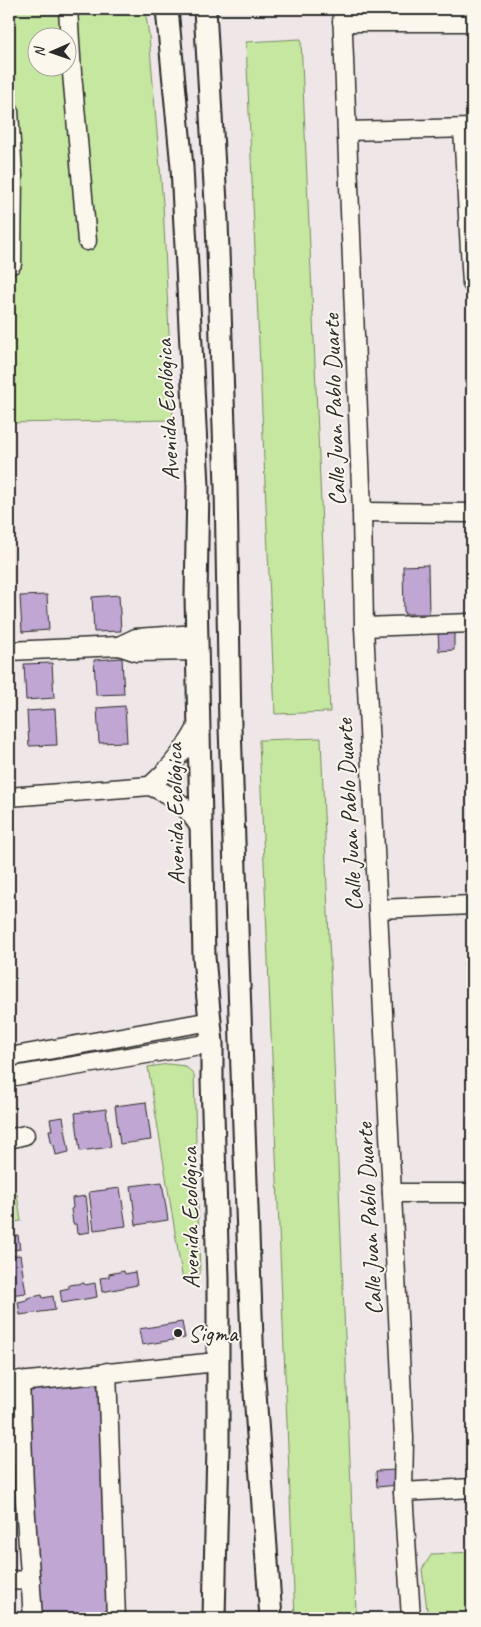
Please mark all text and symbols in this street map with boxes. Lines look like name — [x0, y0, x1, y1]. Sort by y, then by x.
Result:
north arrow — [28, 28, 78, 78]
text: N — [31, 45, 48, 57]
street label: Calle Juan Pablo Duarte — [316, 311, 352, 507]
street label: Avenida Ecológica — [148, 337, 186, 481]
street label: Calle Juan Pablo Duarte — [329, 716, 369, 912]
street label: Avenida Ecológica — [159, 742, 191, 885]
street label: Calle Juan Pablo Duarte — [349, 1120, 389, 1316]
street label: Avenida Ecológica — [174, 1146, 206, 1289]
place label: Sigma — [188, 1318, 239, 1348]
marker: Sigma — [172, 1327, 184, 1339]

